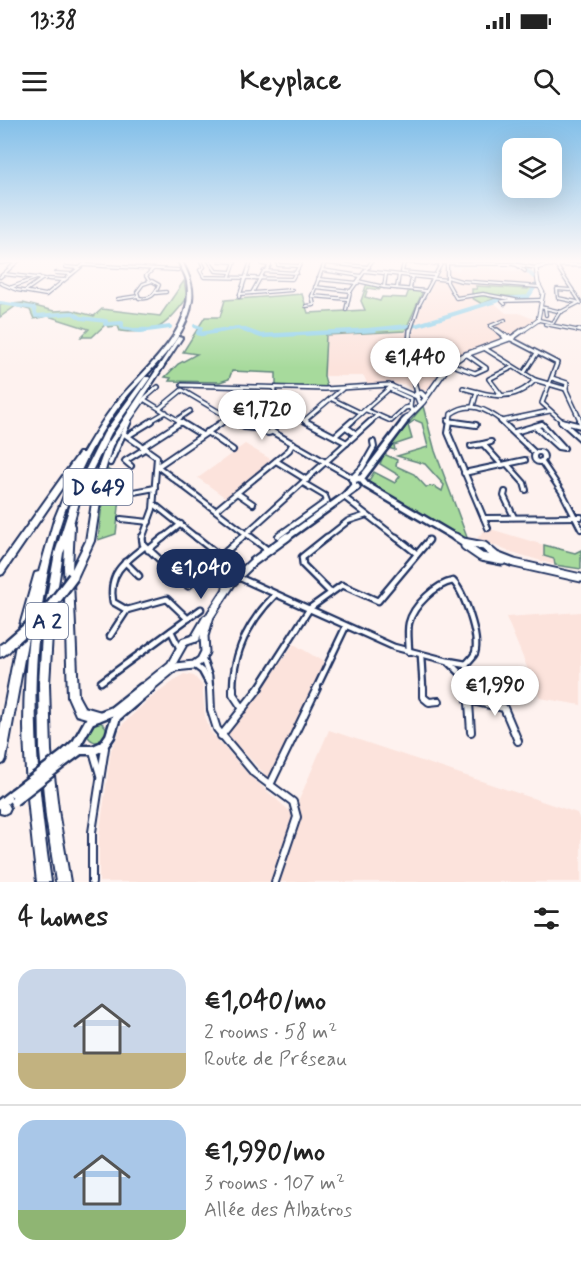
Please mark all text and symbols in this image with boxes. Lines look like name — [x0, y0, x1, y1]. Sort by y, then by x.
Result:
text: 13:38 — [30, 7, 77, 35]
text: Keyplace — [240, 64, 341, 99]
icon: menu — [18, 65, 51, 98]
icon: search — [530, 65, 563, 98]
map controls — [502, 138, 562, 198]
button: layers — [502, 138, 562, 198]
pin: €1,440 — [366, 338, 464, 389]
text: €1,440 — [384, 344, 446, 371]
pin: €1,720 — [213, 390, 311, 441]
text: €1,720 — [232, 396, 292, 423]
road number: D 649 — [63, 469, 132, 505]
pin: €1,040 — [152, 549, 250, 600]
text: €1,040 — [171, 555, 231, 582]
road number: A 2 — [26, 603, 68, 639]
pin: €1,990 — [446, 666, 544, 717]
text: €1,990 — [465, 672, 525, 699]
text: 4 homes — [18, 901, 108, 935]
icon: filters — [530, 902, 563, 935]
text: €1,040/mo — [204, 985, 326, 1019]
icon: home — [66, 993, 138, 1065]
text: 2 rooms · 58 m² — [204, 1019, 337, 1046]
text: Route de Préseau — [204, 1046, 347, 1073]
text: €1,990/mo — [204, 1136, 325, 1170]
icon: home — [66, 1144, 138, 1216]
text: 3 rooms · 107 m² — [204, 1170, 345, 1197]
text: Allée des Albatros — [204, 1197, 352, 1224]

